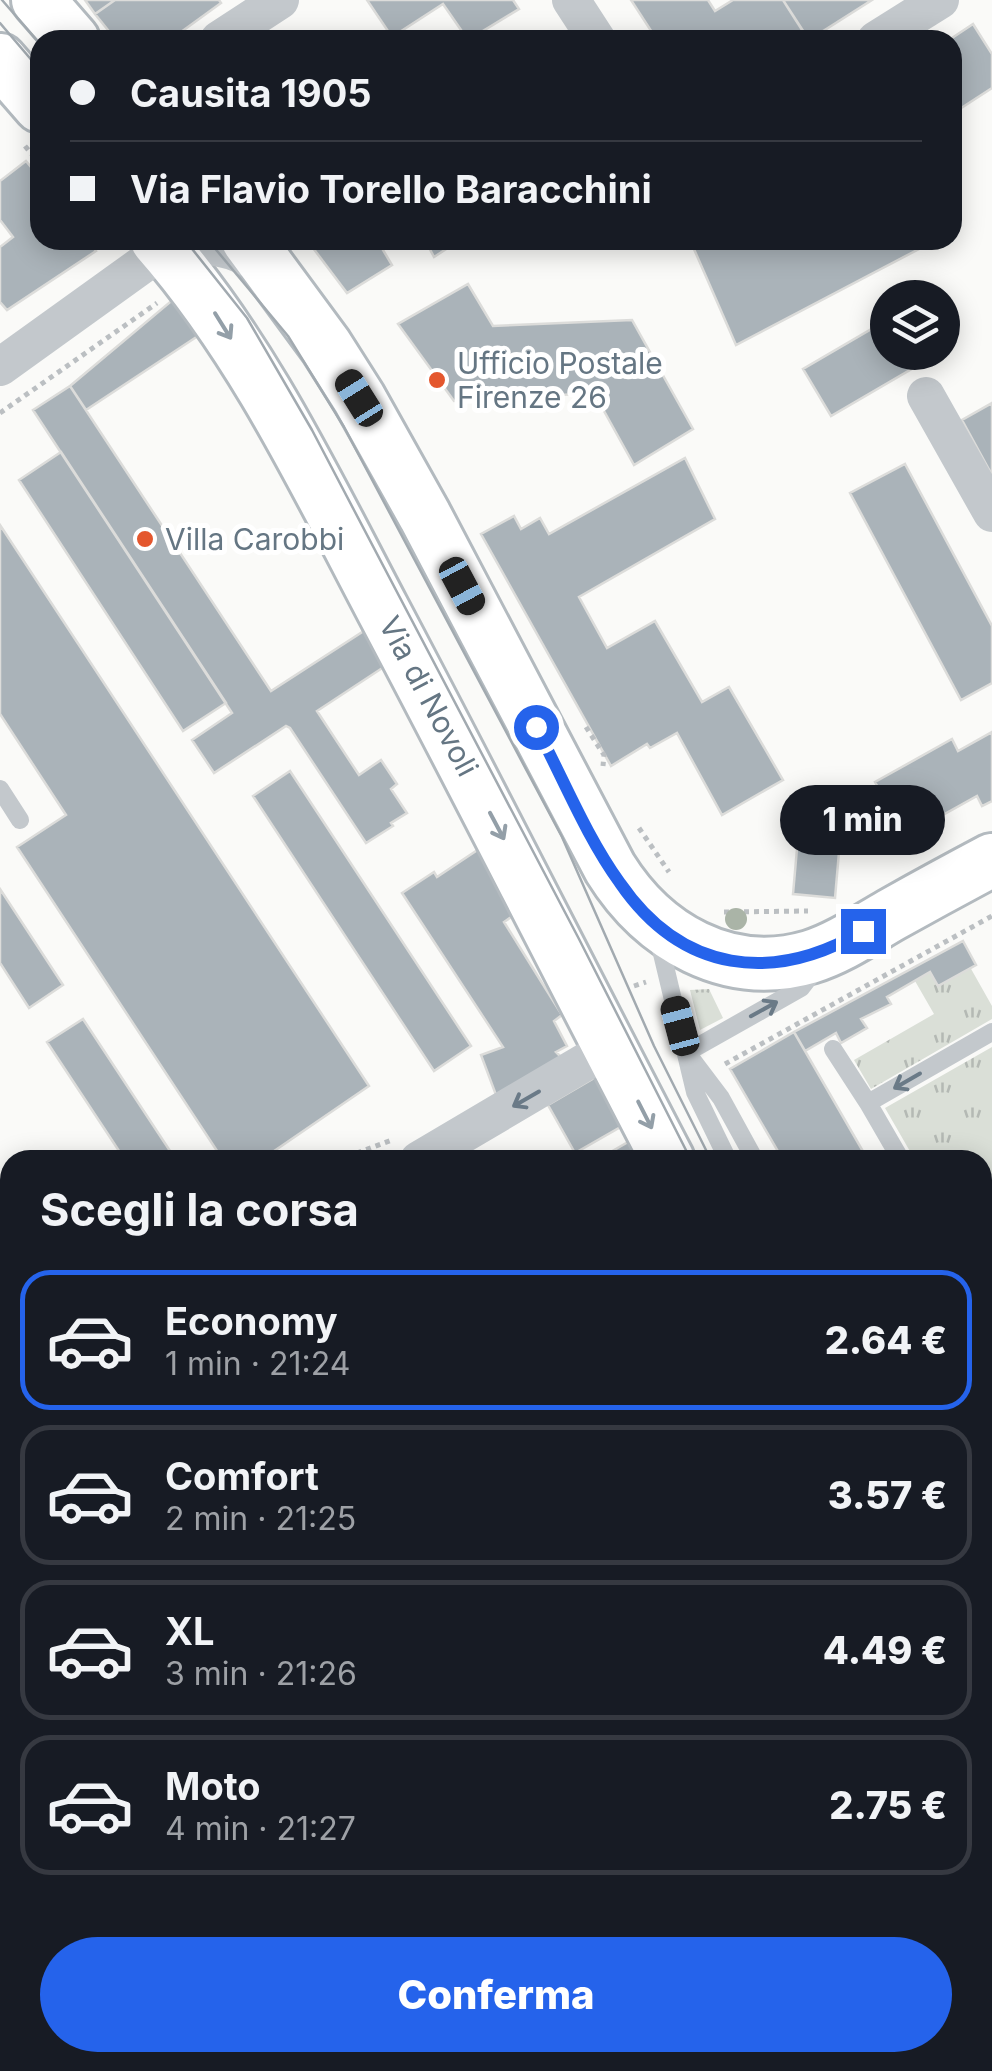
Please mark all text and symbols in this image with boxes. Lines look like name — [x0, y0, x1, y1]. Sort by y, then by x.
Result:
text: Causita 1905 — [130, 70, 372, 116]
text: Via Flavio Torello Baracchini — [130, 166, 652, 212]
map controls — [870, 280, 960, 370]
button: layers — [870, 280, 960, 370]
one-way arrow — [213, 311, 234, 340]
place label: Ufficio Postale Firenze 26 — [457, 345, 663, 415]
car — [330, 365, 388, 431]
marker: Ufficio Postale Firenze 26 — [426, 369, 448, 391]
place label: Villa Carobbi — [165, 521, 344, 557]
marker: Villa Carobbi — [134, 528, 156, 550]
car — [435, 552, 489, 620]
street label: Via di Novoli — [372, 610, 486, 782]
route start — [514, 705, 559, 750]
callout: 1 min — [780, 786, 946, 856]
text: 1 min — [822, 800, 903, 839]
one-way arrow — [488, 810, 507, 840]
route end — [841, 909, 886, 954]
car — [658, 993, 702, 1059]
one-way arrow — [749, 998, 778, 1018]
one-way arrow — [893, 1071, 923, 1091]
one-way arrow — [512, 1089, 541, 1109]
one-way arrow — [636, 1100, 655, 1130]
text: Scegli la corsa — [40, 1182, 359, 1237]
icon: car — [45, 1295, 135, 1385]
text: Economy — [165, 1298, 338, 1344]
text: 2.64 € — [825, 1317, 947, 1363]
text: 1 min · 21:24 — [165, 1344, 350, 1383]
icon: car — [45, 1450, 135, 1540]
text: Comfort — [165, 1453, 319, 1499]
text: 3.57 € — [828, 1472, 947, 1518]
text: 2 min · 21:25 — [165, 1499, 356, 1538]
icon: car — [45, 1605, 135, 1695]
text: XL — [165, 1608, 215, 1654]
text: 4.49 € — [823, 1627, 947, 1673]
text: 3 min · 21:26 — [165, 1654, 357, 1693]
icon: car — [45, 1760, 135, 1850]
text: Moto — [165, 1763, 261, 1809]
text: 2.75 € — [829, 1782, 947, 1828]
text: 4 min · 21:27 — [165, 1809, 356, 1848]
button: Conferma — [40, 1937, 952, 2052]

